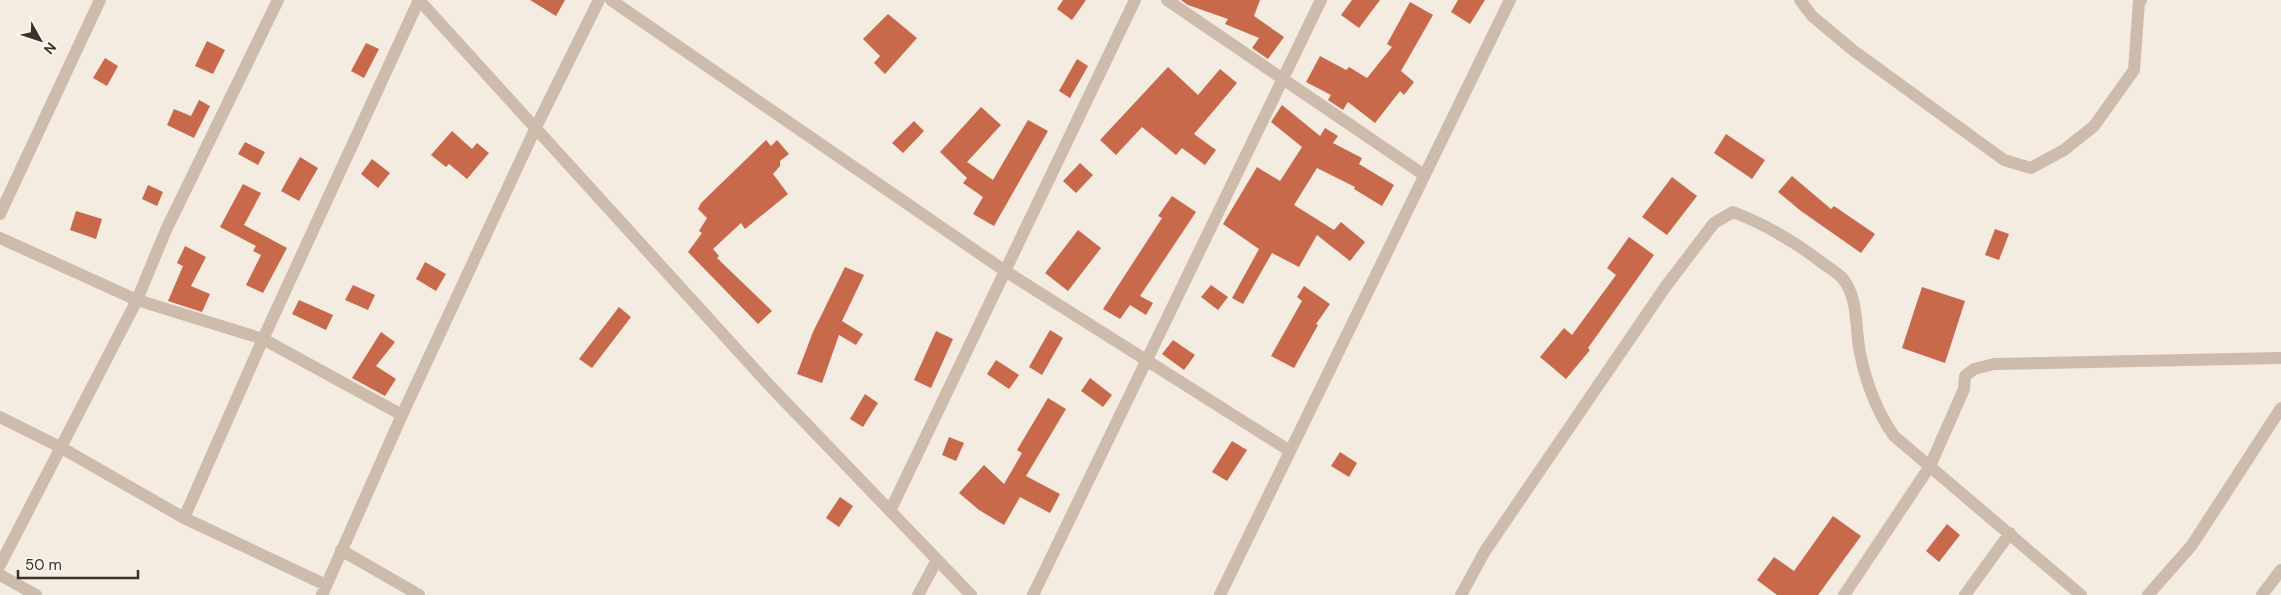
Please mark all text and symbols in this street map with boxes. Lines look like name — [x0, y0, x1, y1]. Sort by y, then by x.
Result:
north arrow — [15, 15, 65, 65]
text: N — [40, 39, 60, 58]
scale bar — [18, 548, 138, 580]
text: 50 m — [25, 555, 62, 575]

